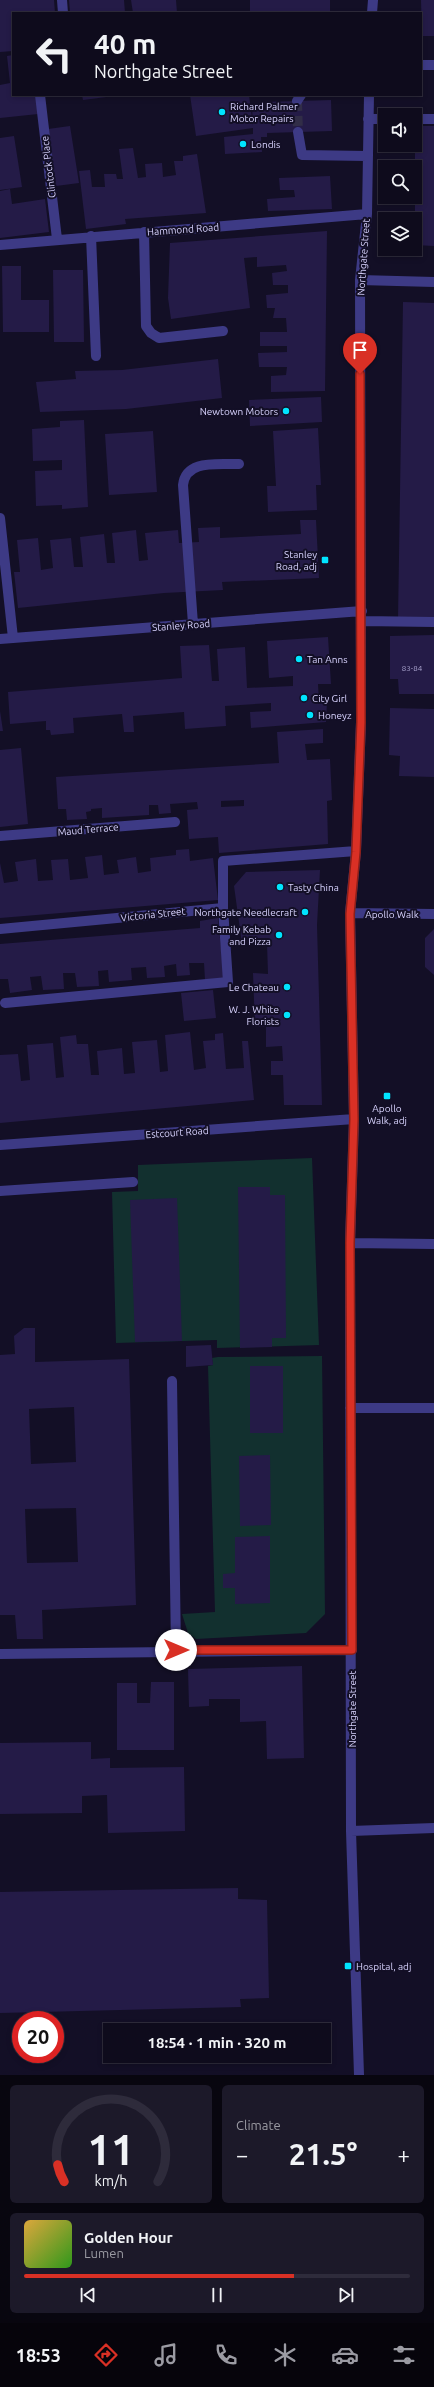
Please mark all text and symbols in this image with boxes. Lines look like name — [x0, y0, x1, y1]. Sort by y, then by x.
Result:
icon: left — [28, 28, 80, 80]
text: 40 m — [94, 28, 156, 59]
text: Northgate Street — [94, 61, 233, 81]
place label: Richard Palmer Motor Repairs — [230, 101, 298, 124]
marker: Richard Palmer Motor Repairs — [217, 107, 227, 117]
map controls — [378, 108, 422, 256]
button: sound — [378, 108, 422, 152]
street label: Clintock Place — [39, 135, 58, 199]
marker: Londis — [238, 139, 248, 149]
place label: Londis — [251, 139, 280, 150]
button: search — [378, 160, 422, 204]
button: layers — [378, 212, 422, 256]
street label: Northgate Street — [355, 218, 372, 296]
street label: Hammond Road — [147, 221, 220, 238]
pin — [343, 333, 377, 374]
icon: arrive — [349, 339, 371, 361]
place label: Newtown Motors — [200, 406, 278, 417]
marker: Newtown Motors — [281, 406, 291, 416]
place label: Stanley Road, adj — [276, 549, 317, 572]
marker: Stanley Road, adj — [320, 555, 330, 565]
street label: Stanley Road — [152, 618, 211, 633]
marker: Tan Anns — [294, 654, 304, 664]
place label: Tan Anns — [307, 654, 348, 665]
house number: 83-84 — [402, 664, 423, 673]
marker: City Girl — [299, 693, 309, 703]
place label: City Girl — [312, 693, 347, 704]
marker: Honeyz — [305, 710, 315, 720]
place label: Honeyz — [318, 710, 352, 721]
street label: Maud Terrace — [57, 821, 119, 838]
marker: Tasty China — [275, 882, 285, 892]
place label: Tasty China — [288, 882, 339, 893]
street label: Victoria Street — [120, 906, 186, 923]
place label: Northgate Needlecraft — [194, 907, 297, 918]
marker: Northgate Needlecraft — [300, 907, 310, 917]
street label: Apollo Walk — [365, 909, 419, 920]
place label: Family Kebab and Pizza — [212, 924, 271, 947]
marker: Family Kebab and Pizza — [274, 930, 284, 940]
place label: Le Chateau — [229, 982, 279, 993]
marker: Le Chateau — [282, 982, 292, 992]
place label: W. J. White Florists — [229, 1004, 279, 1027]
marker: W. J. White Florists — [282, 1010, 292, 1020]
marker: Apollo Walk, adj — [382, 1091, 392, 1101]
place label: Apollo Walk, adj — [367, 1103, 407, 1126]
street label: Estcourt Road — [145, 1125, 209, 1140]
position arrow — [155, 1629, 197, 1671]
street label: Northgate Street — [347, 1670, 358, 1747]
marker: Hospital, adj — [343, 1961, 353, 1971]
place label: Hospital, adj — [356, 1961, 411, 1972]
speed limit sign: 20 — [12, 2011, 64, 2063]
text: 18:54 · 1 min · 320 m — [148, 2034, 286, 2051]
text: Climate — [236, 2118, 281, 2132]
text: 11 — [88, 2126, 134, 2173]
text: 21.5° — [289, 2137, 357, 2171]
text: − — [236, 2142, 248, 2167]
text: + — [398, 2142, 410, 2167]
text: km/h — [95, 2173, 127, 2189]
text: Golden Hour — [84, 2229, 173, 2246]
text: Lumen — [84, 2246, 124, 2260]
icon: previous — [77, 2284, 99, 2306]
icon: pause — [206, 2284, 228, 2306]
icon: next — [335, 2284, 357, 2306]
icon: directions — [92, 2341, 120, 2369]
icon: music — [152, 2341, 180, 2369]
icon: phone — [212, 2341, 240, 2369]
icon: climate — [271, 2341, 299, 2369]
icon: car — [331, 2341, 359, 2369]
icon: filters — [390, 2341, 418, 2369]
text: 18:53 — [16, 2345, 61, 2365]

